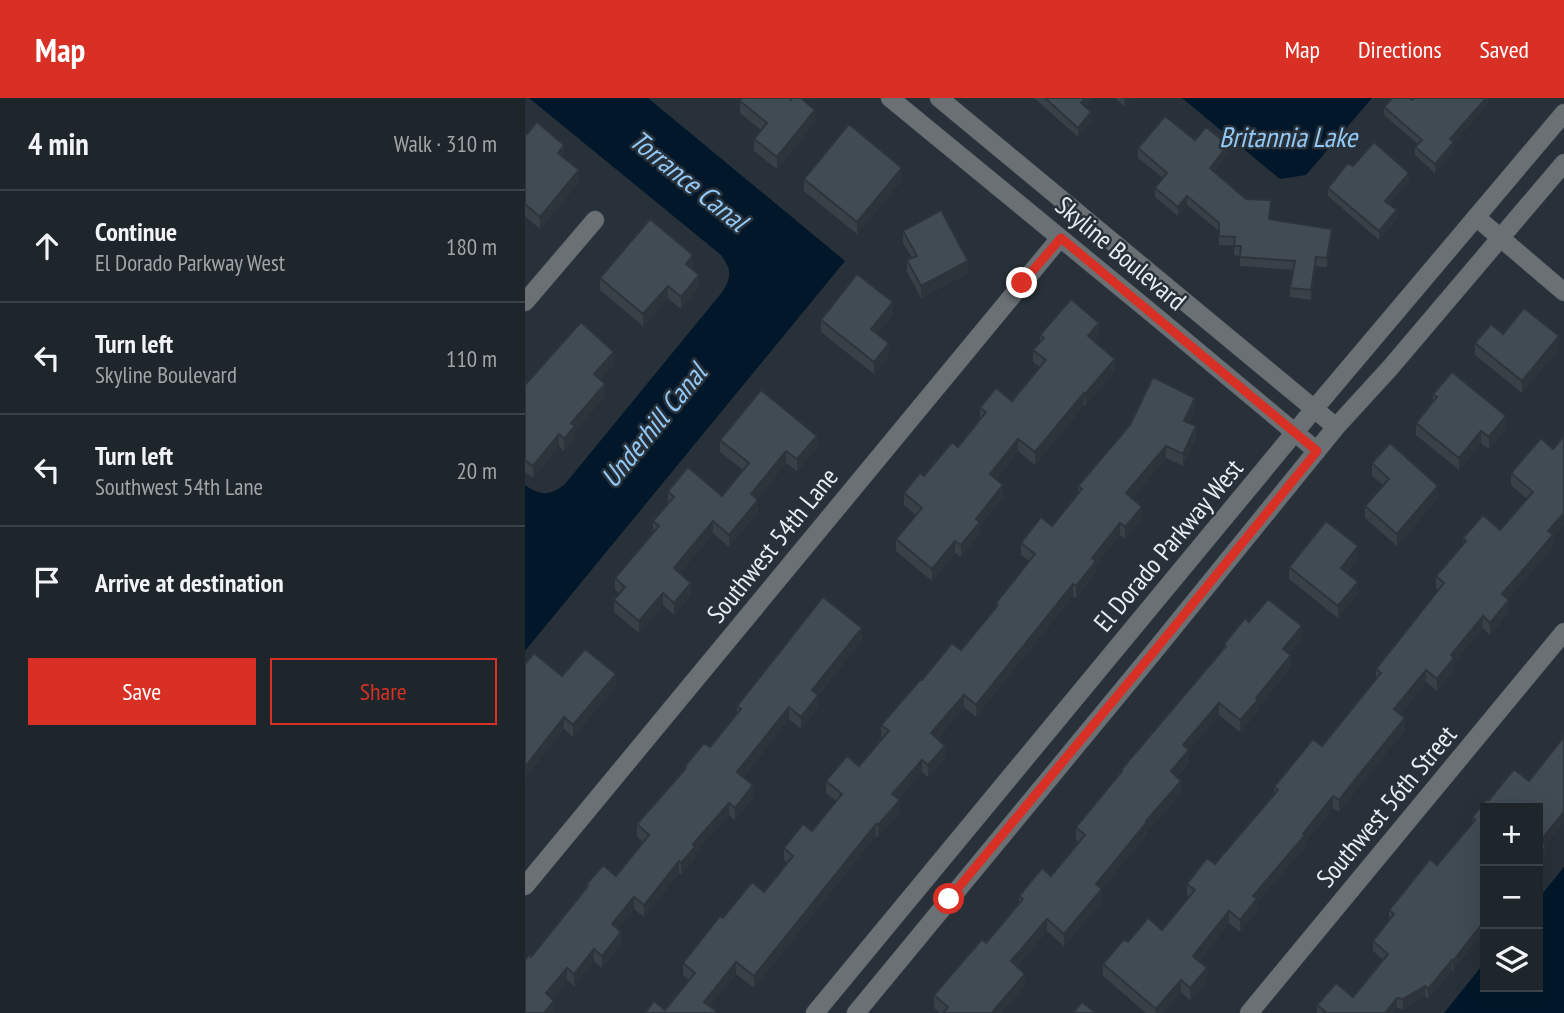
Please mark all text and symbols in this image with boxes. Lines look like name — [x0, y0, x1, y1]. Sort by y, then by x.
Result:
text: Map — [35, 28, 85, 71]
text: Map — [1285, 34, 1320, 65]
text: Directions — [1358, 34, 1442, 65]
text: Saved — [1480, 34, 1529, 65]
water label: Britannia Lake — [1219, 118, 1360, 155]
water label: Torrance Canal — [622, 121, 757, 240]
text: 4 min — [28, 124, 89, 163]
text: Walk · 310 m — [394, 129, 497, 158]
street label: Skyline Boulevard — [1049, 189, 1193, 317]
text: Continue — [95, 215, 177, 248]
icon: ahead — [28, 227, 66, 265]
text: 180 m — [446, 232, 497, 261]
text: El Dorado Parkway West — [95, 248, 285, 277]
route end — [1006, 267, 1037, 298]
text: Turn left — [95, 327, 173, 360]
icon: left — [28, 339, 66, 377]
text: 110 m — [446, 344, 497, 373]
water label: Underhill Canal — [592, 353, 716, 495]
text: Skyline Boulevard — [95, 360, 237, 389]
text: Turn left — [95, 439, 173, 472]
icon: left — [28, 451, 66, 489]
street label: El Dorado Parkway West — [1086, 452, 1250, 638]
text: 20 m — [456, 456, 497, 485]
street label: Southwest 54th Lane — [699, 461, 845, 629]
text: Southwest 54th Lane — [95, 472, 263, 501]
icon: arrive — [28, 563, 66, 601]
text: Arrive at destination — [95, 566, 284, 599]
button: Save — [28, 658, 256, 725]
button: Share — [270, 658, 497, 725]
street label: Southwest 56th Street — [1309, 718, 1463, 894]
map controls — [1480, 803, 1543, 992]
button: + — [1480, 803, 1543, 866]
button: − — [1480, 866, 1543, 929]
route start — [933, 883, 964, 914]
button: layers — [1480, 929, 1543, 992]

